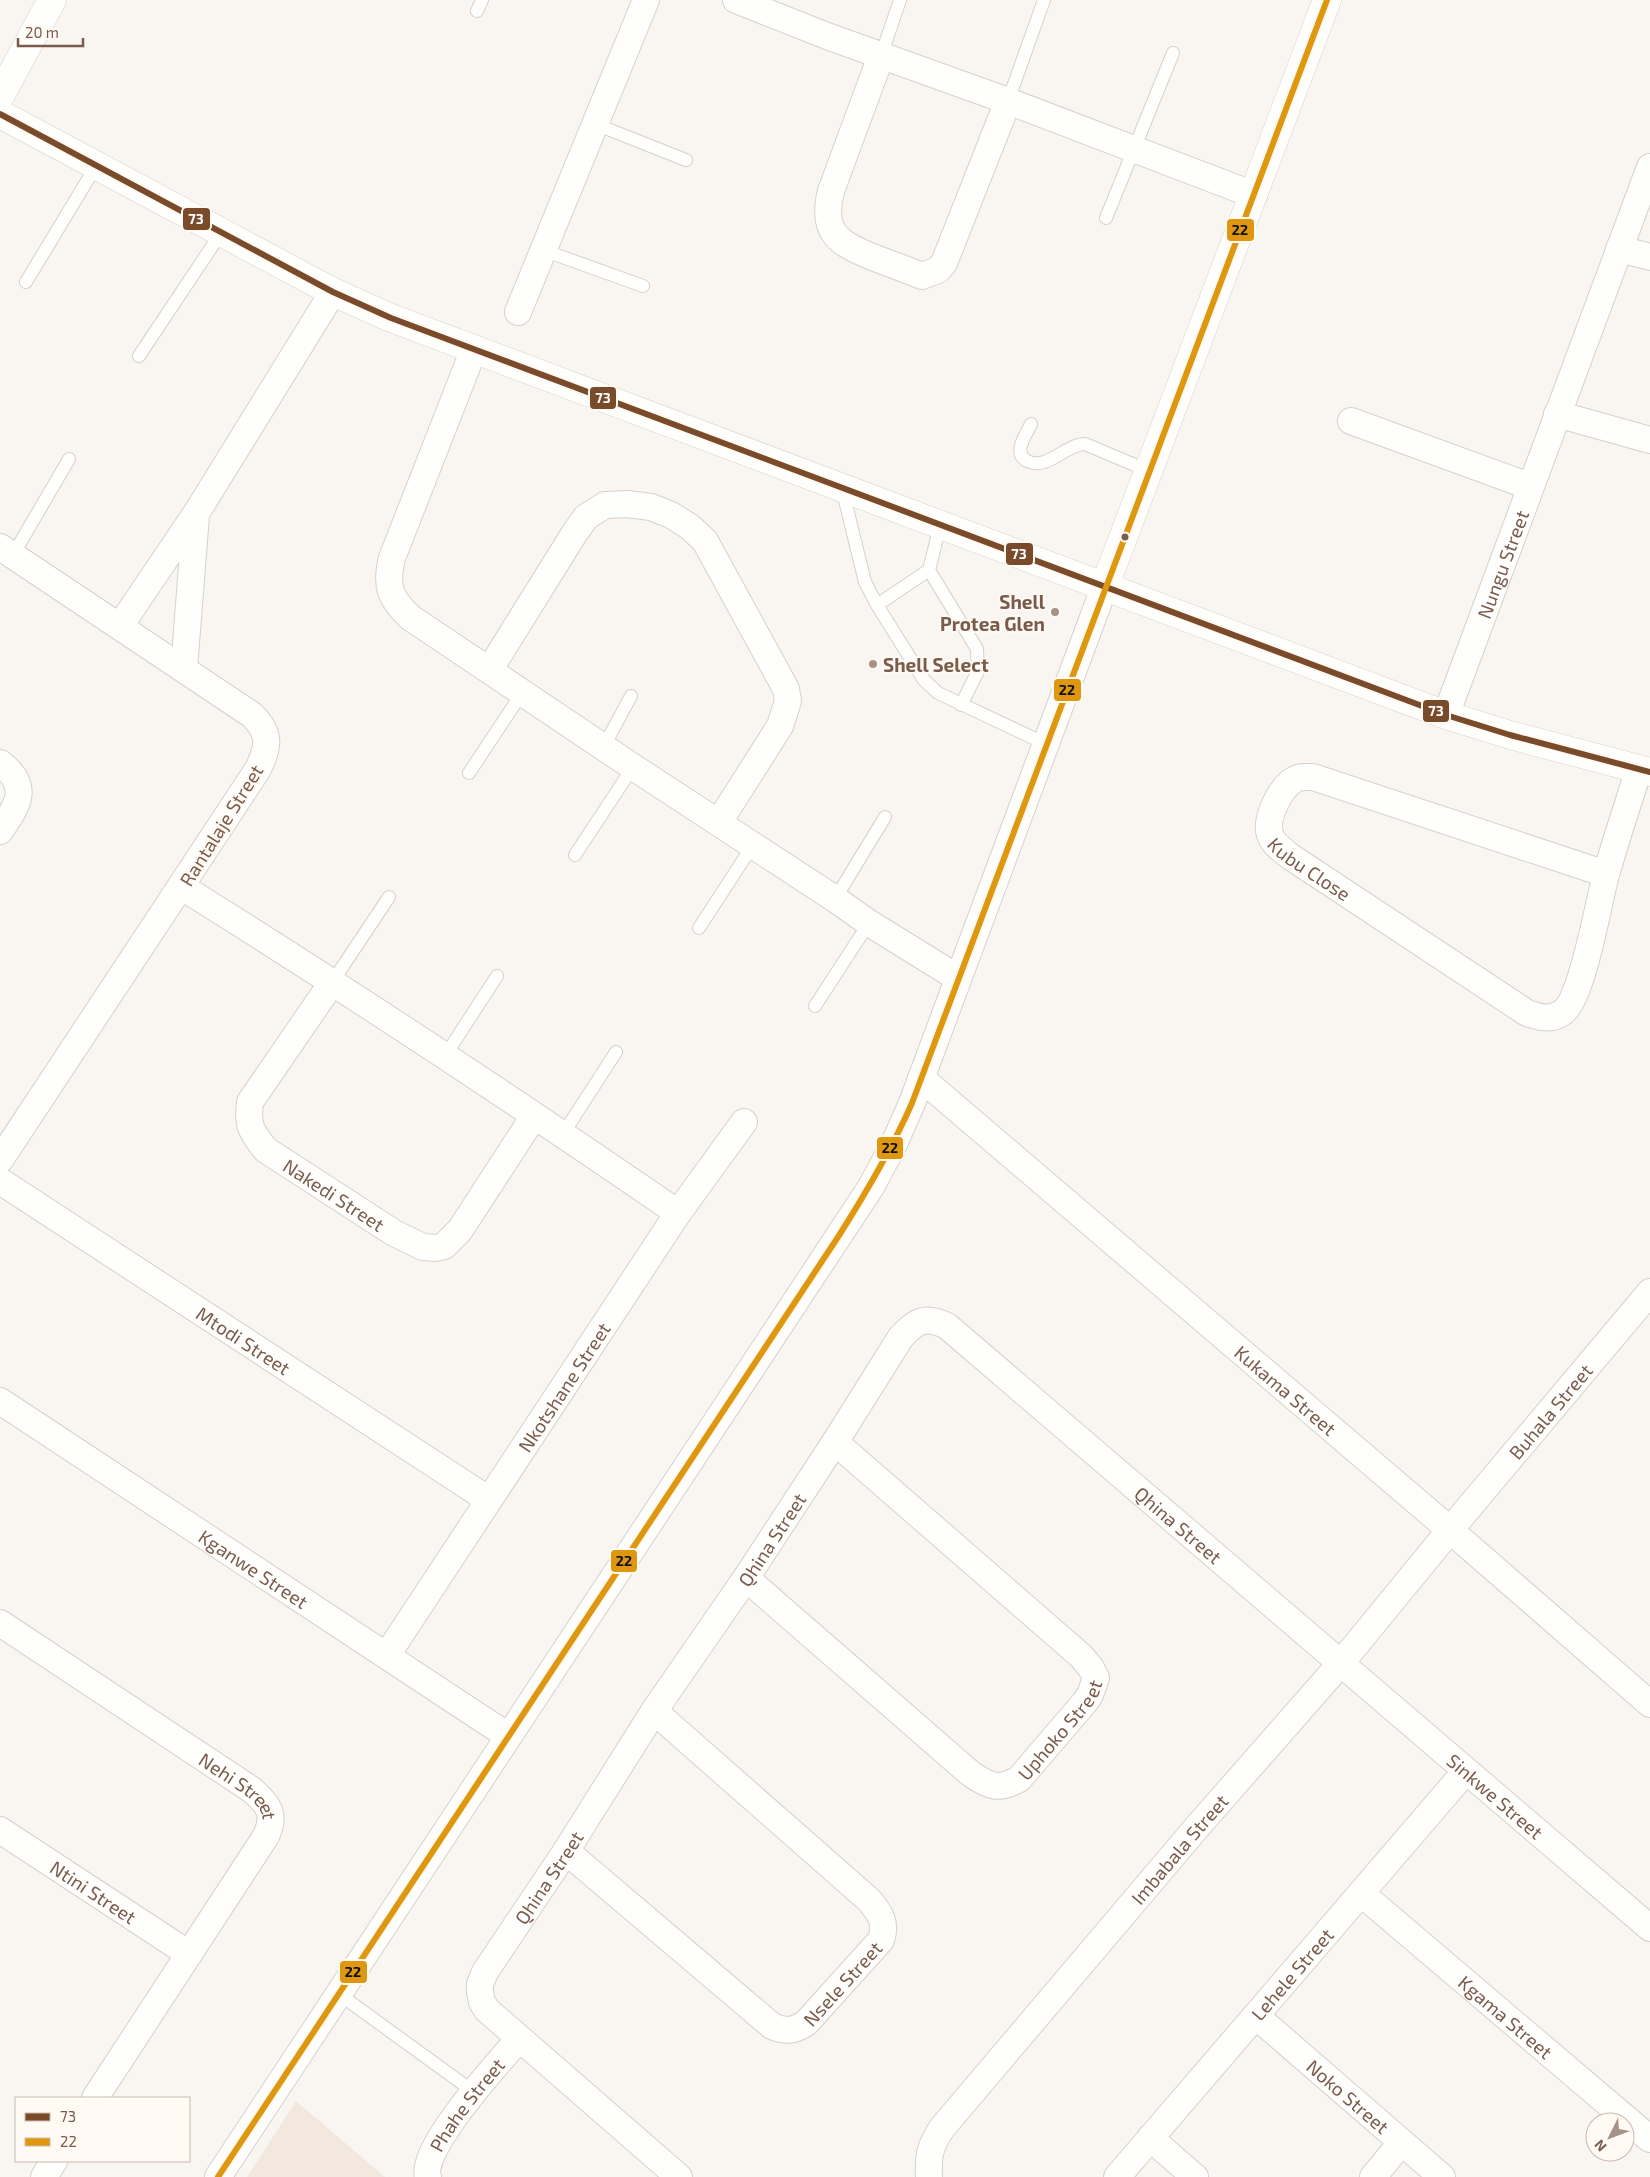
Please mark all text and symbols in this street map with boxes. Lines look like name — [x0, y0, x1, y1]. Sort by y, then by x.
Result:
scale bar — [18, 15, 82, 47]
text: 20 m — [25, 23, 59, 41]
line badge: 73 — [182, 207, 211, 231]
text: 73 — [188, 210, 204, 227]
line badge: 22 — [1226, 218, 1255, 242]
text: 22 — [1232, 221, 1248, 238]
line badge: 73 — [589, 386, 617, 410]
text: 73 — [595, 389, 611, 406]
street label: Nungu Street — [1472, 507, 1533, 621]
unlabelled marker — [1120, 532, 1130, 542]
line badge: 73 — [1005, 542, 1034, 566]
text: 73 — [1011, 545, 1027, 562]
place label: Shell Protea Glen — [940, 590, 1046, 635]
marker: Shell Protea Glen — [1049, 606, 1061, 618]
place label: Shell Select — [883, 653, 989, 676]
marker: Shell Select — [867, 658, 879, 670]
line badge: 22 — [1053, 678, 1082, 702]
text: 22 — [1059, 681, 1075, 698]
line badge: 73 — [1422, 699, 1450, 723]
text: 73 — [1428, 702, 1444, 719]
street label: Rantalaje Street — [174, 760, 268, 890]
street label: Kubu Close — [1263, 832, 1355, 905]
line badge: 22 — [876, 1136, 904, 1160]
text: 22 — [882, 1139, 898, 1156]
street label: Nakedi Street — [279, 1153, 389, 1236]
street label: Mtodi Street — [192, 1301, 295, 1379]
street label: Nkotshane Street — [513, 1318, 614, 1456]
street label: Kukama Street — [1230, 1340, 1341, 1440]
street label: Buhala Street — [1503, 1359, 1597, 1463]
street label: Qhina Street — [1131, 1481, 1227, 1568]
street label: Qhina Street — [732, 1488, 810, 1591]
street label: Kganwe Street — [195, 1524, 313, 1613]
line badge: 22 — [610, 1549, 638, 1573]
text: 22 — [616, 1552, 632, 1569]
street label: Uphoko Street — [1012, 1676, 1106, 1784]
street label: Nehi Street — [195, 1747, 282, 1821]
street label: Sinkwe Street — [1443, 1748, 1548, 1843]
street label: Imbabala Street — [1126, 1789, 1232, 1909]
street label: Qhina Street — [509, 1826, 587, 1928]
street label: Ntini Street — [46, 1855, 141, 1928]
street label: Lehele Street — [1246, 1923, 1338, 2025]
street label: Nsele Street — [798, 1936, 886, 2030]
line badge: 22 — [339, 1960, 368, 1984]
text: 22 — [345, 1963, 361, 1980]
street label: Kgama Street — [1454, 1970, 1558, 2063]
street label: Phahe Street — [424, 2053, 509, 2155]
street label: Noko Street — [1302, 2054, 1394, 2138]
legend — [15, 2097, 190, 2162]
text: 73 — [60, 2107, 76, 2125]
north arrow — [1585, 2112, 1635, 2162]
text: 22 — [60, 2132, 77, 2150]
text: N — [1590, 2137, 1610, 2155]

